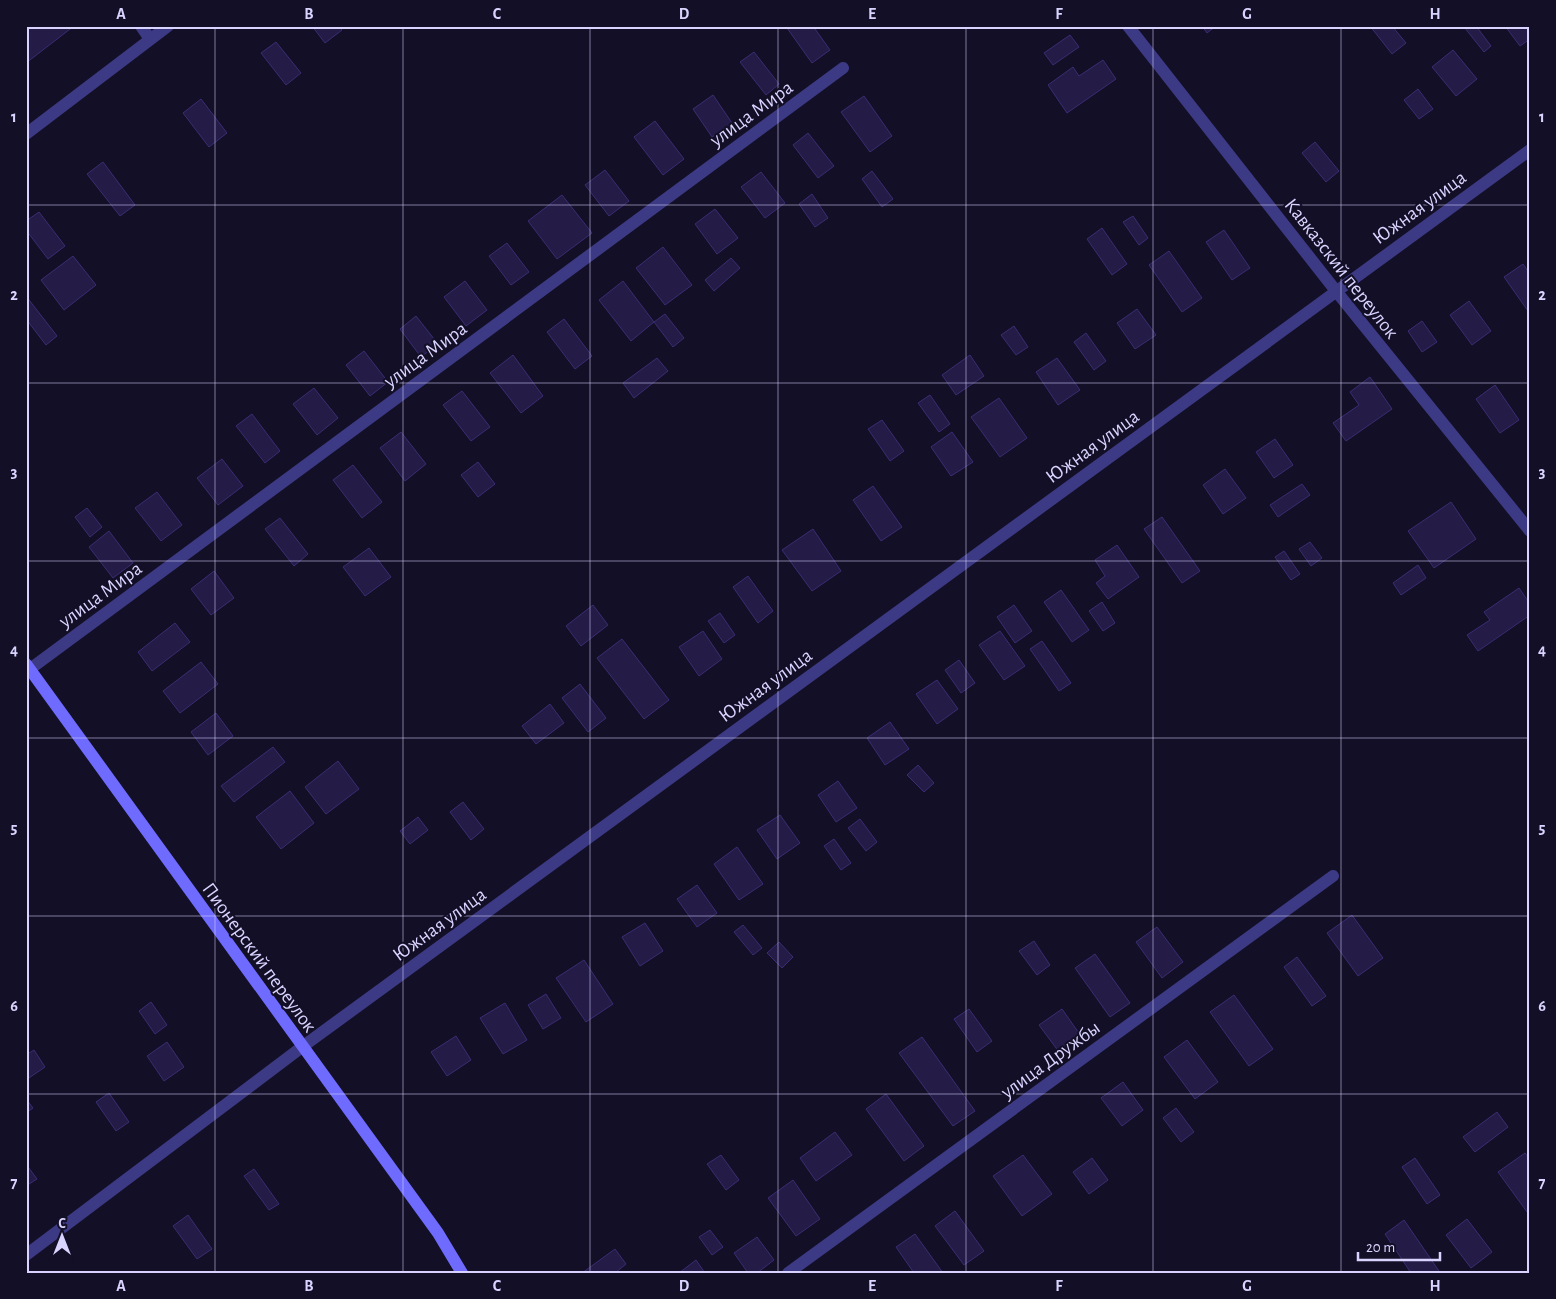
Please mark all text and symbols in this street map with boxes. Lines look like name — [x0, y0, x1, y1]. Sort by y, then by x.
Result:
text: A — [116, 6, 126, 22]
text: B — [304, 6, 314, 22]
text: C — [493, 6, 502, 22]
text: D — [679, 6, 690, 22]
text: E — [868, 6, 876, 22]
text: F — [1055, 6, 1063, 22]
text: G — [1242, 6, 1252, 22]
text: H — [1429, 6, 1441, 22]
street label: улица Мира — [706, 77, 797, 151]
text: 1 — [11, 109, 17, 125]
text: 1 — [1539, 109, 1545, 125]
street label: Южная улица — [1369, 167, 1470, 248]
street label: Кавказский переулок — [1280, 195, 1402, 342]
text: 2 — [10, 287, 18, 303]
text: 2 — [1538, 287, 1546, 303]
street label: улица Мира — [380, 318, 471, 392]
street label: Южная улица — [1042, 406, 1143, 487]
text: 3 — [11, 464, 18, 480]
text: 3 — [1539, 464, 1546, 480]
street label: улица Мира — [55, 558, 146, 632]
text: 4 — [10, 642, 18, 658]
text: 4 — [1538, 642, 1546, 658]
street label: Южная улица — [715, 645, 816, 726]
text: 5 — [11, 820, 18, 836]
text: 5 — [1539, 820, 1546, 836]
street label: Пионерский переулок — [198, 879, 320, 1036]
street label: Южная улица — [389, 884, 490, 965]
text: 6 — [10, 998, 18, 1014]
text: 6 — [1538, 998, 1546, 1014]
street label: улица Дружбы — [996, 1017, 1104, 1103]
text: 7 — [11, 1175, 18, 1191]
text: 7 — [1539, 1175, 1546, 1191]
north arrow — [38, 1212, 88, 1262]
text: С — [58, 1217, 66, 1231]
scale bar — [1358, 1229, 1441, 1261]
text: 20 m — [1366, 1240, 1395, 1255]
text: A — [116, 1278, 126, 1294]
text: B — [304, 1278, 314, 1294]
text: C — [493, 1278, 502, 1294]
text: D — [679, 1278, 690, 1294]
text: E — [868, 1278, 876, 1294]
text: F — [1055, 1278, 1063, 1294]
text: G — [1242, 1278, 1252, 1294]
text: H — [1429, 1278, 1441, 1294]

